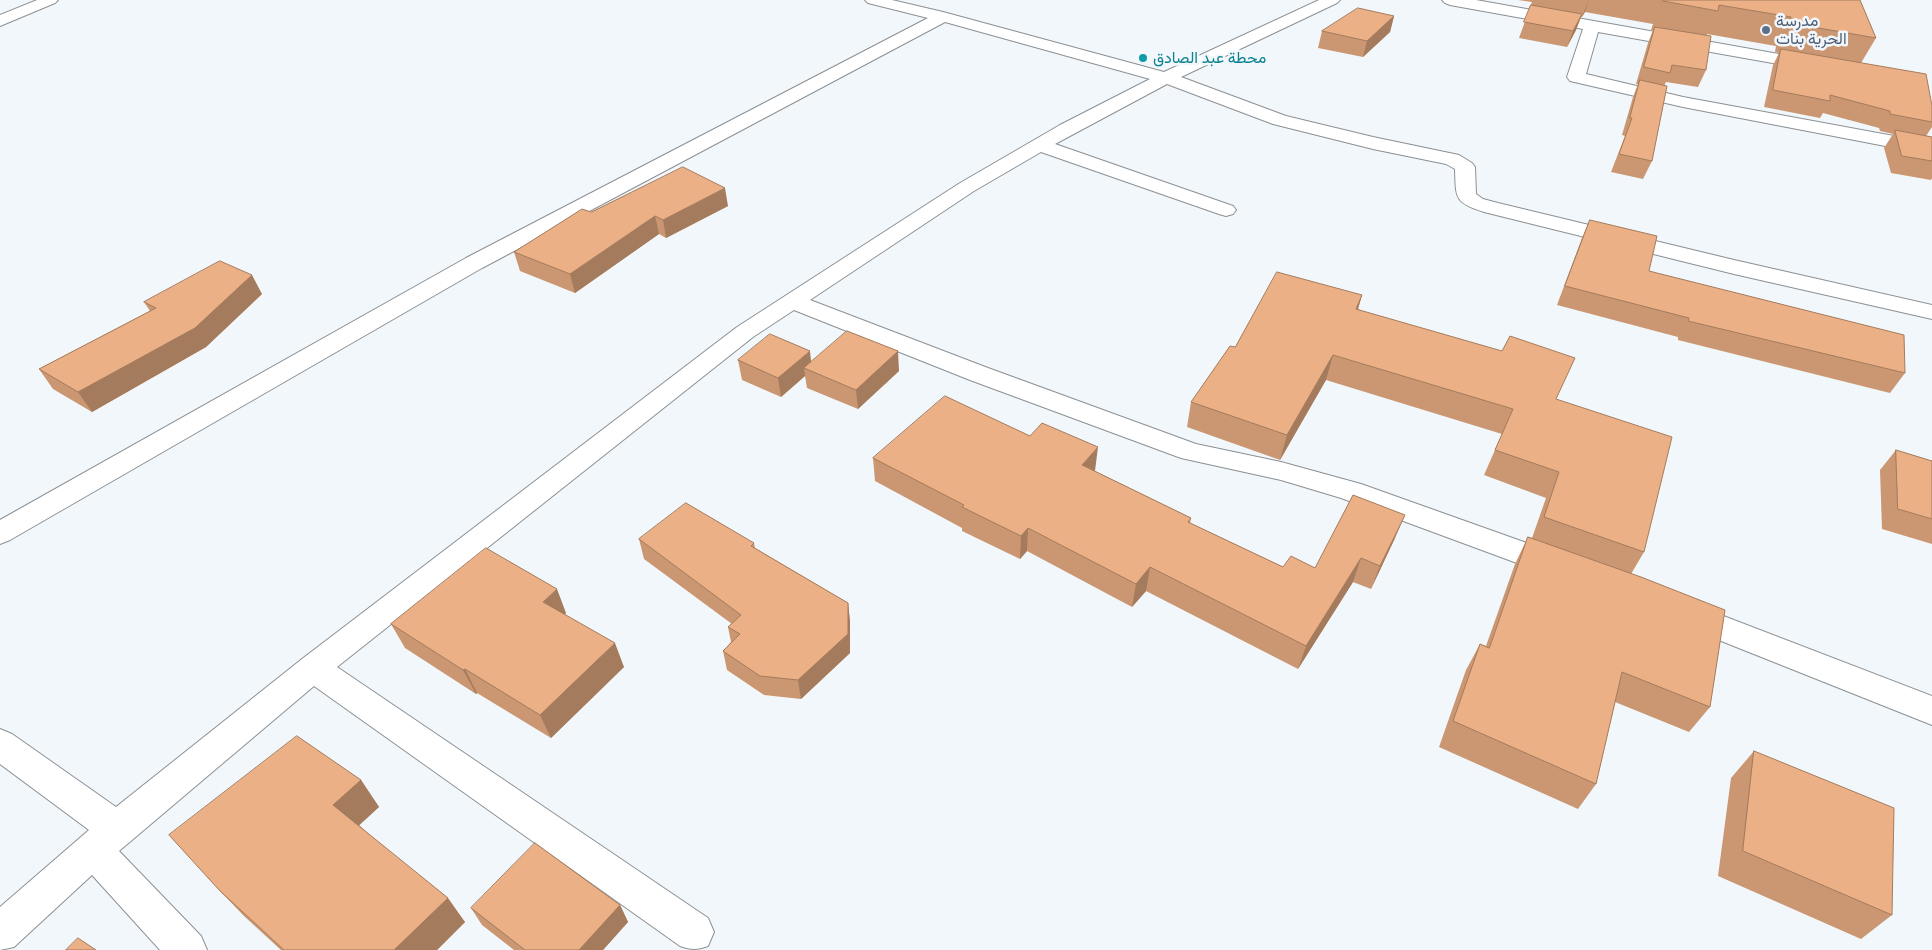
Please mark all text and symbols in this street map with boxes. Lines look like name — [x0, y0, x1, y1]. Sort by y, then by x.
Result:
place label: مدرسة الحرية بنات — [1776, 11, 1847, 49]
marker: مدرسة الحرية بنات — [1760, 24, 1772, 36]
place label: محطة عبد الصادق — [1153, 48, 1266, 68]
marker: محطة عبد الصادق — [1137, 52, 1149, 64]

